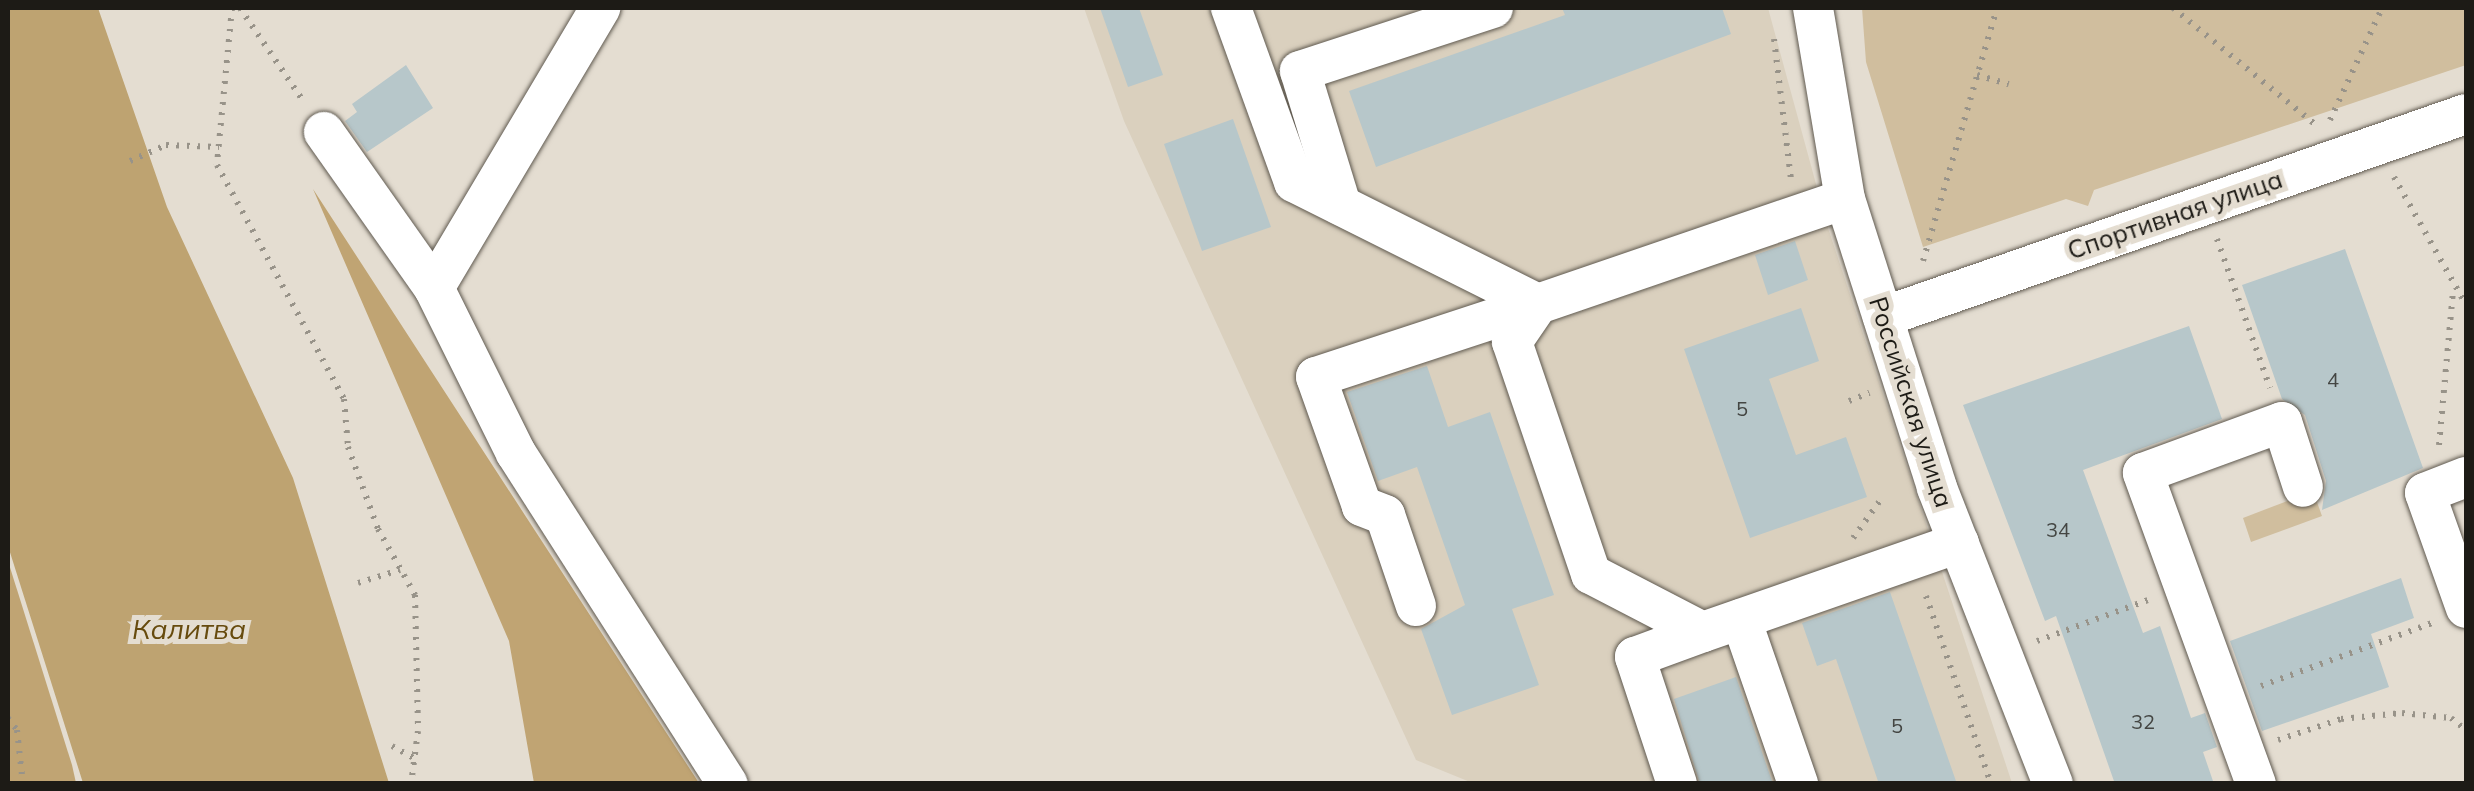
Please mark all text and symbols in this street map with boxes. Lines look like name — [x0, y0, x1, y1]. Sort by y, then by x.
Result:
street label: Спортивная улица — [2064, 164, 2286, 266]
street label: Российская улица — [1863, 293, 1959, 511]
house number: 4 — [2327, 367, 2339, 391]
house number: 5 — [1736, 396, 1748, 420]
house number: 34 — [2046, 517, 2070, 541]
water label: Калитва — [132, 612, 246, 646]
house number: 32 — [2131, 709, 2155, 733]
house number: 5 — [1891, 713, 1903, 737]

